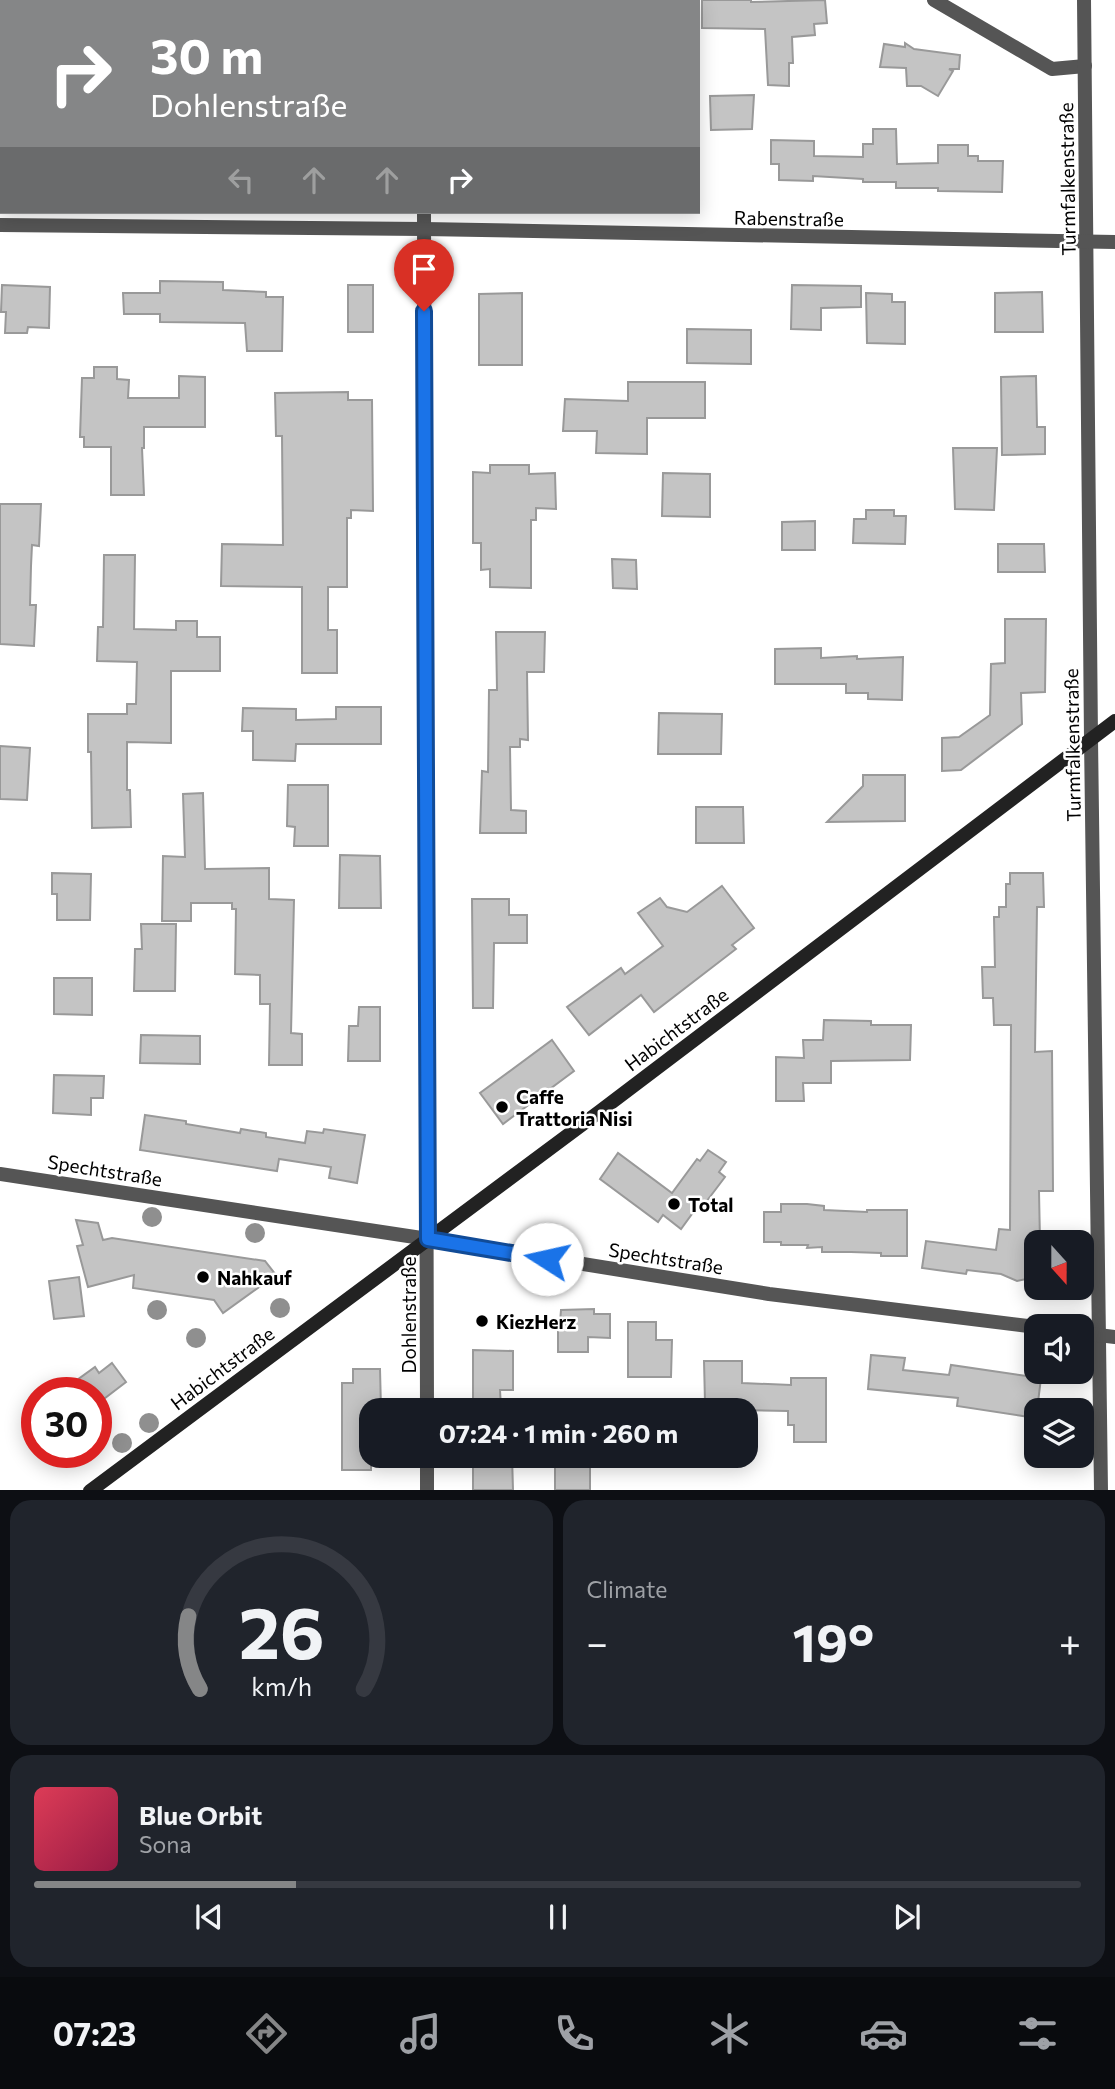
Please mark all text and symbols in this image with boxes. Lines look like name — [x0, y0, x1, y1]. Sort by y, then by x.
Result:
text: 30 m — [150, 24, 263, 84]
icon: right — [35, 28, 126, 119]
text: Dohlenstraße — [150, 84, 347, 124]
street label: Turmfalkenstraße — [1054, 102, 1080, 256]
icon: left — [222, 161, 260, 199]
icon: ahead — [295, 161, 333, 199]
icon: ahead — [368, 161, 406, 199]
icon: right — [441, 161, 479, 199]
street label: Rabenstraße — [734, 206, 844, 230]
pin — [394, 239, 454, 311]
icon: arrive — [405, 250, 443, 288]
street label: Turmfalkenstraße — [1059, 668, 1085, 822]
street label: Habichtstraße — [620, 983, 732, 1075]
place label: Caffe Trattoria Nisi — [516, 1085, 633, 1130]
marker: Caffe Trattoria Nisi — [494, 1099, 510, 1115]
street label: Spechtstraße — [46, 1150, 164, 1190]
place label: Total — [688, 1193, 733, 1216]
marker: Total — [666, 1196, 682, 1212]
position arrow — [510, 1222, 584, 1296]
north arrow — [1024, 1230, 1094, 1300]
map controls — [1024, 1230, 1094, 1468]
street label: Spechtstraße — [607, 1238, 725, 1278]
street label: Dohlenstraße — [397, 1256, 420, 1374]
place label: Nahkauf — [217, 1266, 292, 1289]
marker: Nahkauf — [195, 1269, 211, 1285]
place label: KiezHerz — [496, 1310, 576, 1333]
marker: KiezHerz — [474, 1313, 490, 1329]
button: sound — [1024, 1314, 1094, 1384]
street label: Habichtstraße — [166, 1322, 278, 1414]
speed limit sign: 30 — [21, 1377, 112, 1468]
button: layers — [1024, 1398, 1094, 1468]
text: 07:24 · 1 min · 260 m — [439, 1417, 678, 1448]
text: Climate — [587, 1575, 668, 1603]
text: 26 — [238, 1585, 324, 1674]
text: 19° — [793, 1609, 874, 1673]
text: − — [587, 1618, 608, 1665]
text: + — [1059, 1618, 1081, 1665]
text: km/h — [251, 1670, 312, 1700]
text: Blue Orbit — [139, 1799, 262, 1830]
text: Sona — [139, 1830, 191, 1858]
icon: previous — [190, 1898, 228, 1936]
icon: pause — [539, 1898, 577, 1936]
icon: next — [888, 1898, 926, 1936]
icon: directions — [242, 2009, 291, 2058]
icon: music — [396, 2009, 445, 2058]
icon: phone — [550, 2009, 599, 2058]
icon: climate — [705, 2009, 754, 2058]
icon: car — [859, 2009, 908, 2058]
icon: filters — [1013, 2009, 1062, 2058]
text: 07:23 — [53, 2013, 137, 2053]

